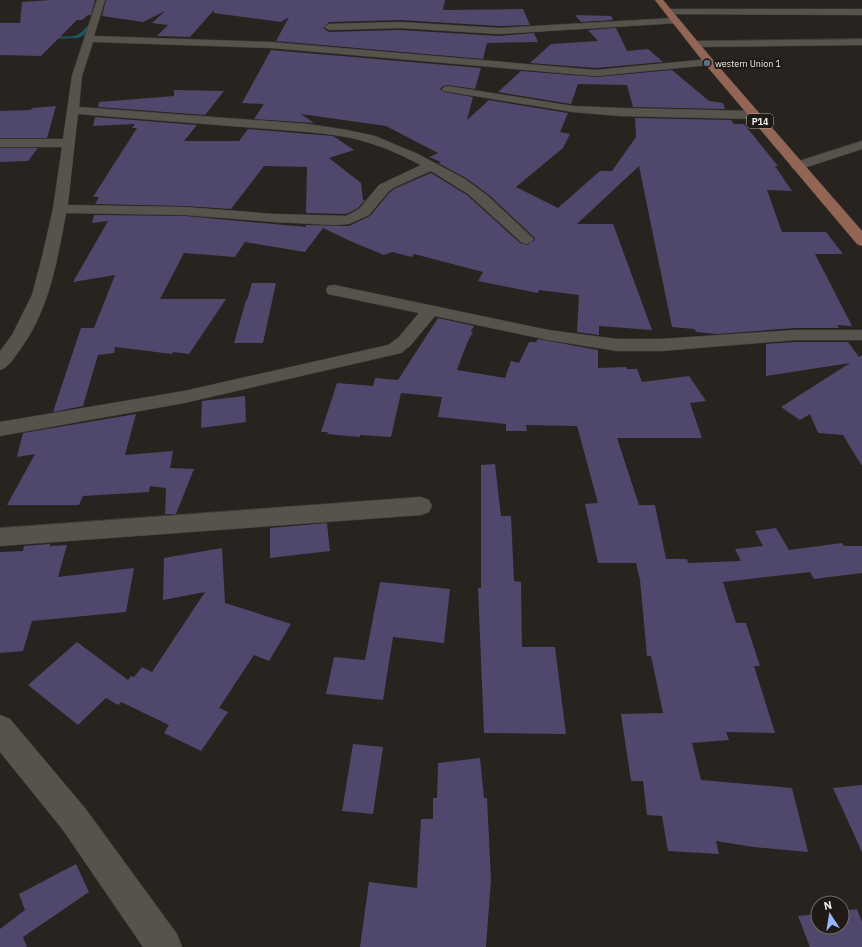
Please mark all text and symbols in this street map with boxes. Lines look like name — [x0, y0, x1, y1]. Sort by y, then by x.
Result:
marker: western Union 1 — [702, 58, 712, 68]
place label: western Union 1 — [715, 58, 781, 69]
road number: P14 — [747, 114, 773, 128]
north arrow — [810, 895, 850, 935]
text: N — [823, 898, 833, 913]

